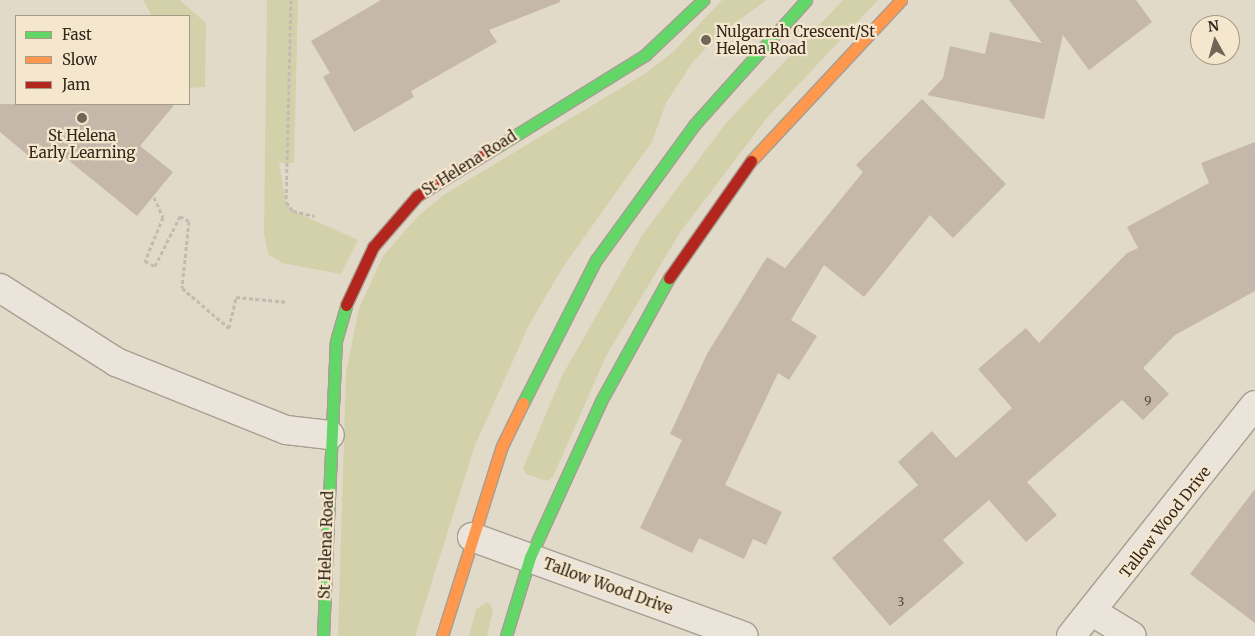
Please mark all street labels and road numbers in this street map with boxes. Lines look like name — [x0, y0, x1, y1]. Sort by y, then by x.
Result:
street label: St Helena Road — [418, 127, 520, 199]
street label: Tallow Wood Drive — [1116, 463, 1214, 581]
street label: St Helena Road — [315, 491, 337, 599]
street label: Tallow Wood Drive — [541, 554, 675, 618]

